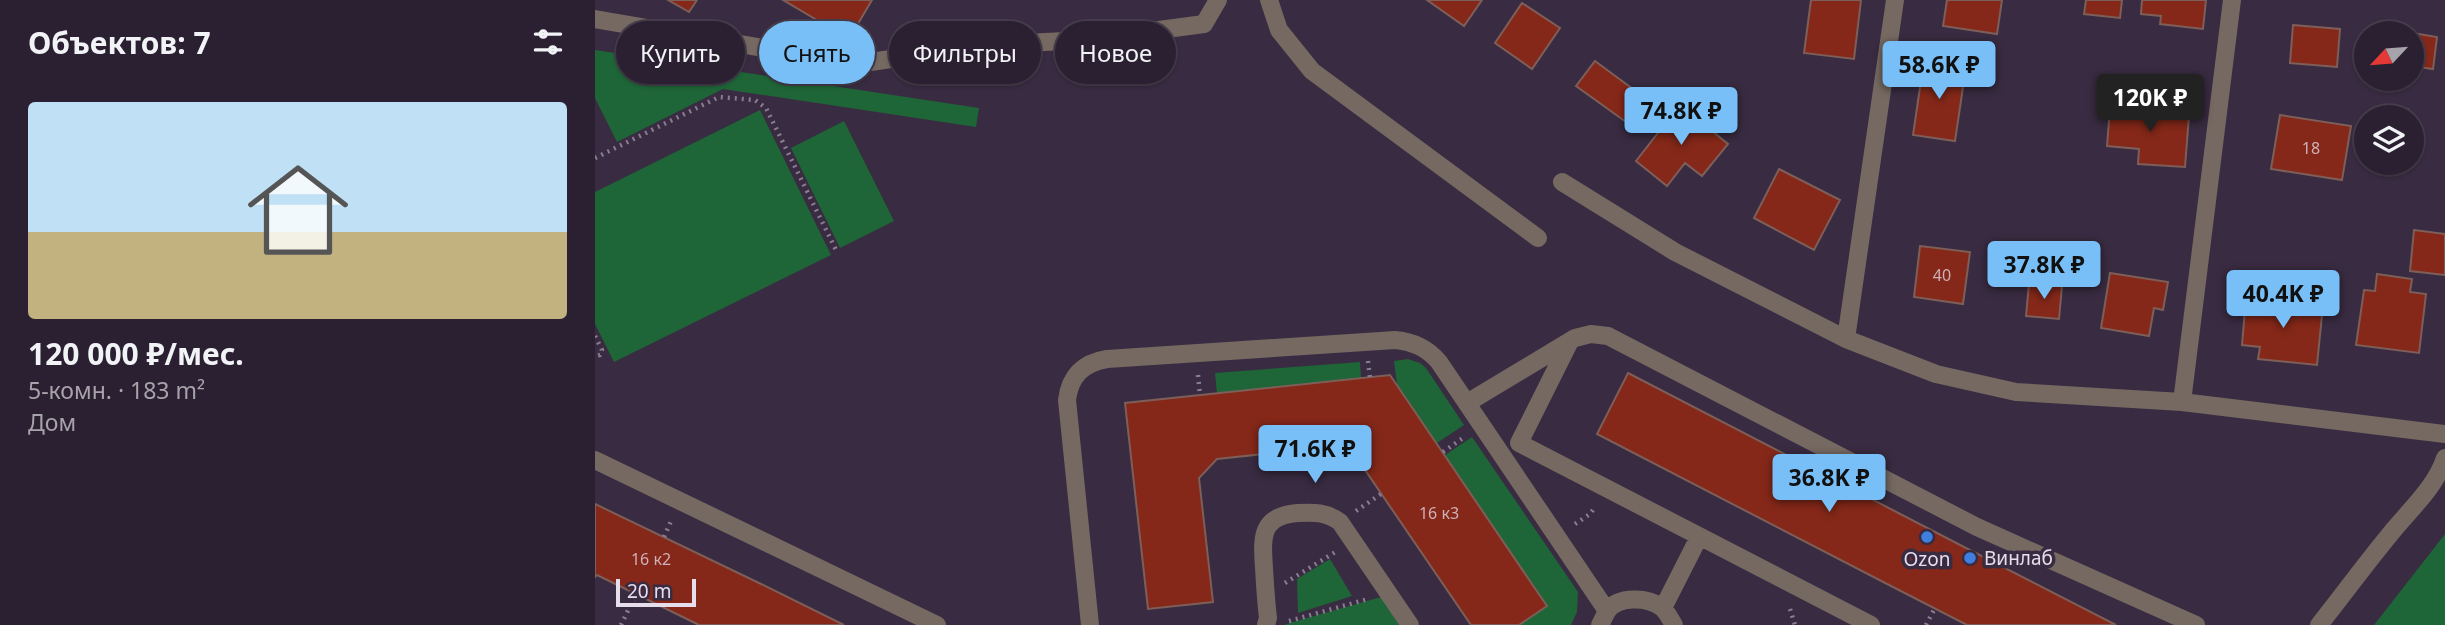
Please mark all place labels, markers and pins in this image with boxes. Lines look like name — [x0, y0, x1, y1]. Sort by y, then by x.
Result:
pin: 58.6K ₽ — [1874, 42, 2004, 101]
pin: 120K ₽ — [2093, 74, 2207, 134]
pin: 74.8K ₽ — [1616, 88, 1746, 147]
pin: 37.8K ₽ — [1979, 242, 2109, 301]
pin: 40.4K ₽ — [2218, 270, 2348, 330]
pin: 71.6K ₽ — [1250, 426, 1380, 485]
pin: 36.8K ₽ — [1764, 454, 1894, 514]
marker: Ozon — [1919, 529, 1935, 545]
place label: Винлаб — [1984, 545, 2053, 571]
place label: Ozon — [1903, 546, 1951, 572]
marker: Винлаб — [1962, 550, 1978, 566]

